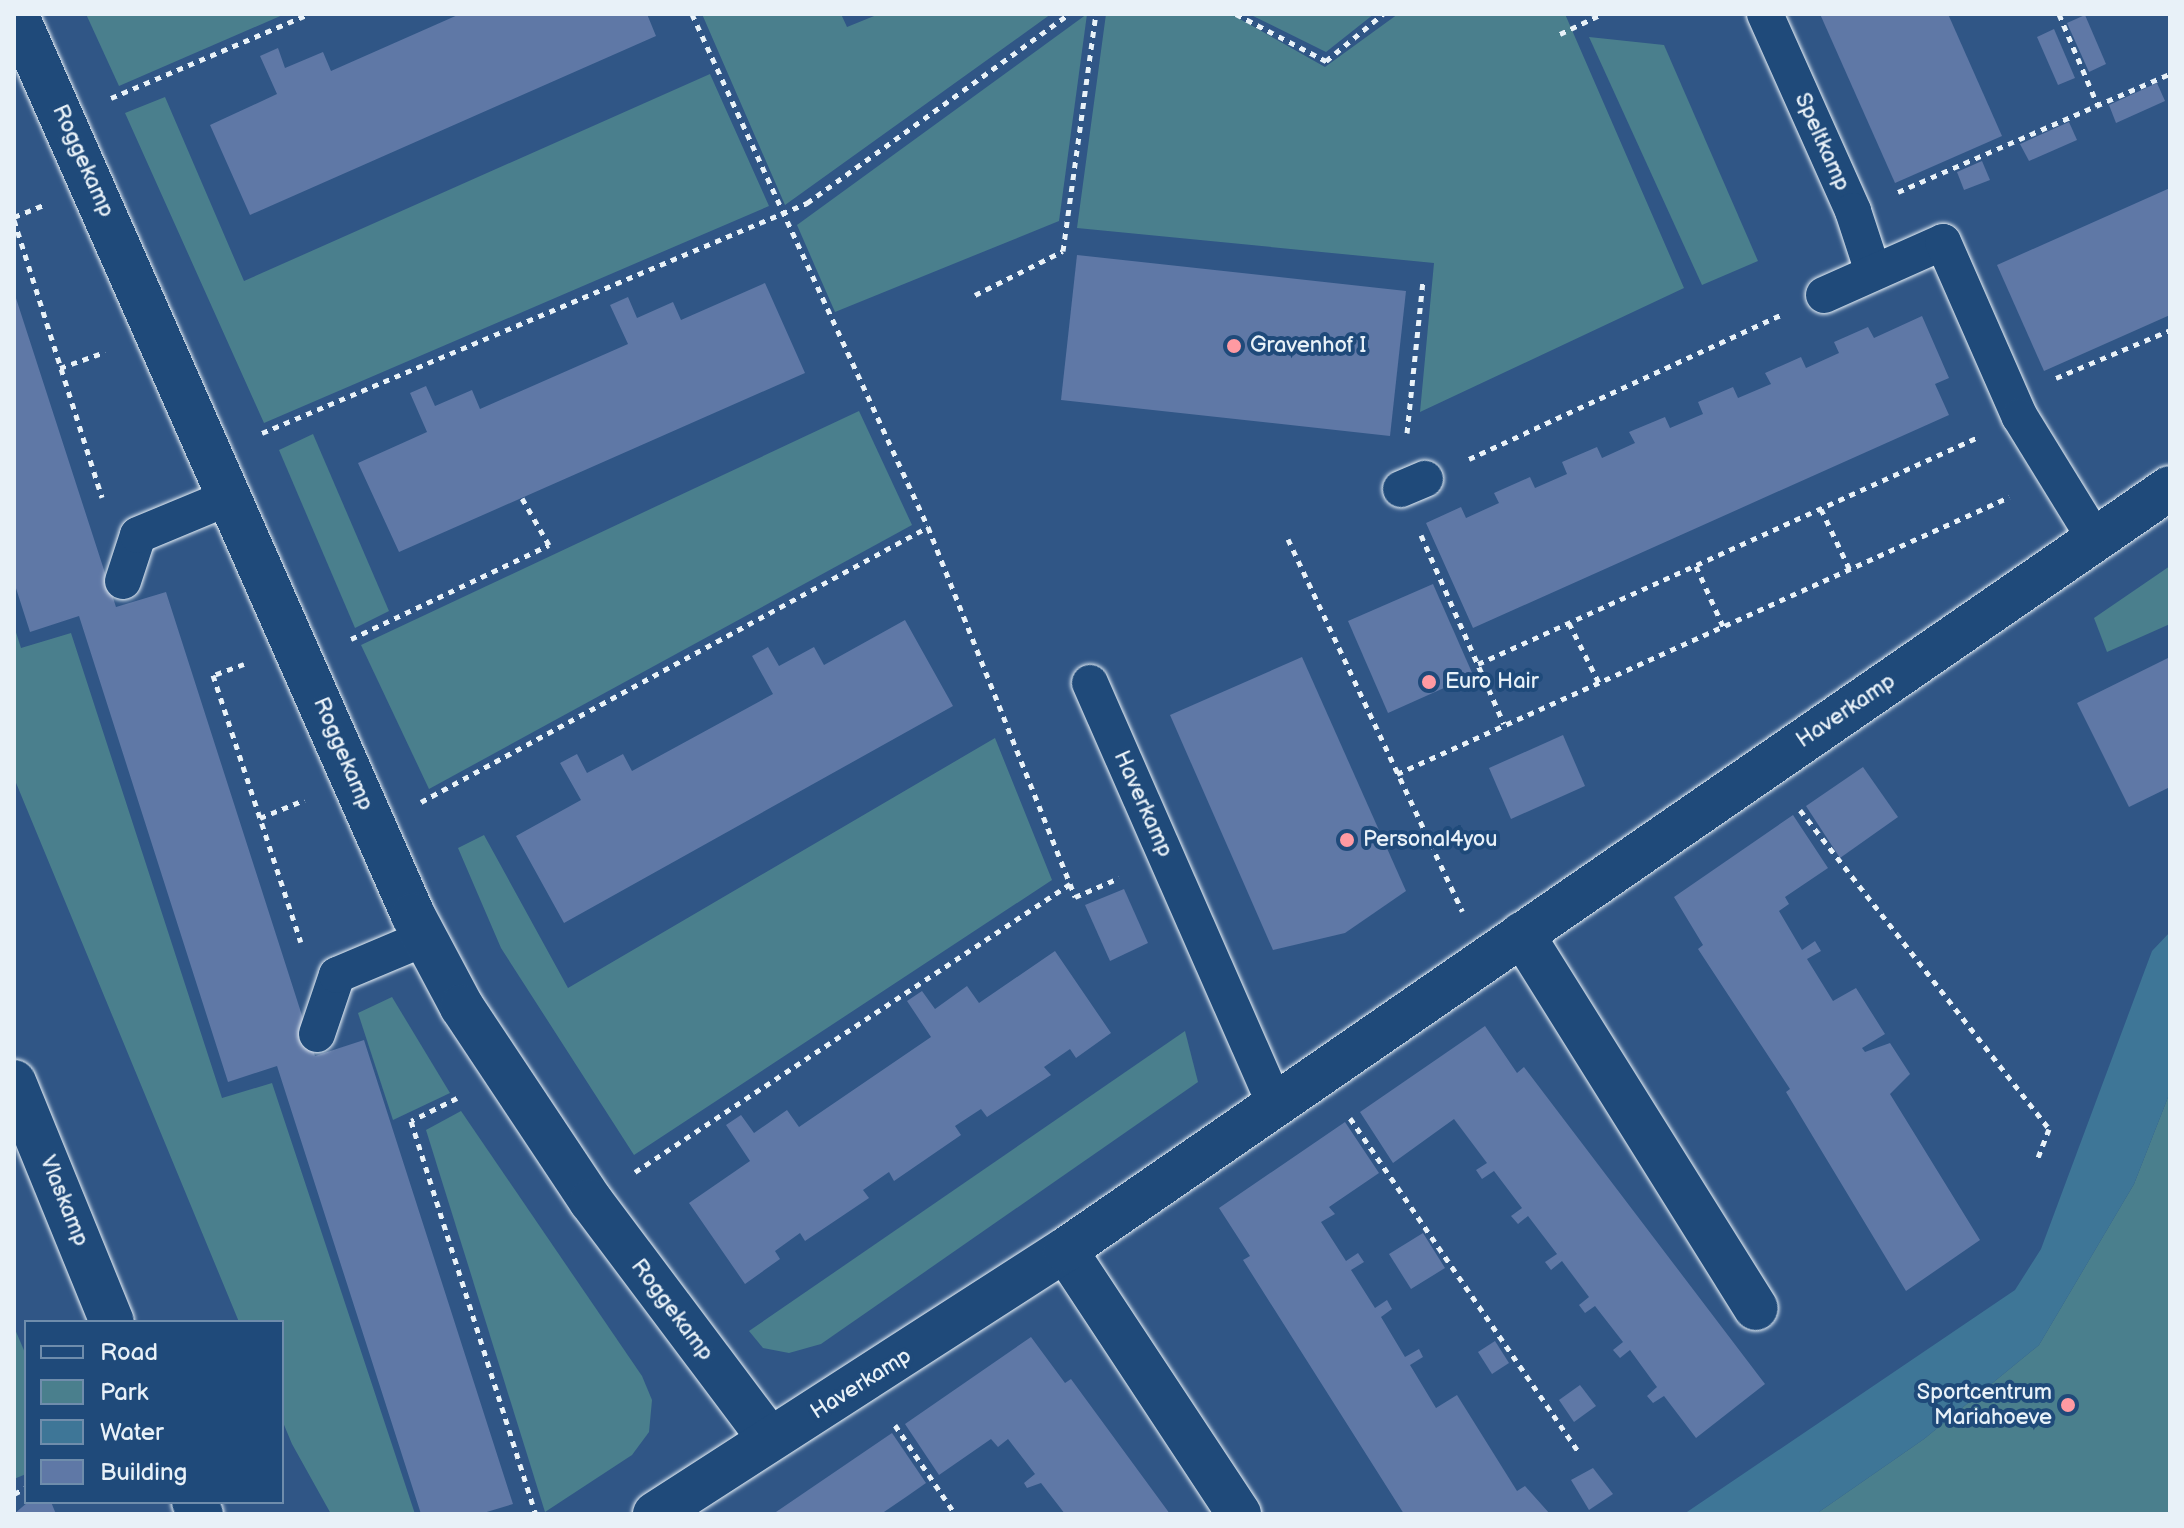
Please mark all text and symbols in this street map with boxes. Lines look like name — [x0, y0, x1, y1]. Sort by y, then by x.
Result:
street label: Speltkamp — [1789, 89, 1855, 195]
street label: Roggekamp — [46, 101, 120, 221]
place label: Gravenhof I — [1250, 333, 1366, 359]
marker: Gravenhof I — [1225, 337, 1243, 355]
street label: Haverkamp — [1792, 668, 1900, 754]
place label: Euro Hair — [1445, 669, 1539, 695]
marker: Euro Hair — [1420, 673, 1438, 691]
street label: Roggekamp — [307, 693, 379, 815]
street label: Haverkamp — [1108, 747, 1178, 861]
place label: Personal4you — [1363, 827, 1497, 853]
marker: Personal4you — [1338, 831, 1356, 849]
street label: Vlaskamp — [34, 1152, 94, 1250]
street label: Roggekamp — [625, 1254, 719, 1366]
legend — [24, 1320, 284, 1504]
text: Road — [100, 1338, 158, 1367]
street label: Haverkamp — [806, 1343, 916, 1425]
text: Park — [100, 1378, 148, 1407]
place label: Sportcentrum Mariahoeve — [1917, 1379, 2052, 1430]
marker: Sportcentrum Mariahoeve — [2059, 1396, 2077, 1414]
text: Water — [100, 1418, 164, 1447]
text: Building — [100, 1458, 187, 1487]

